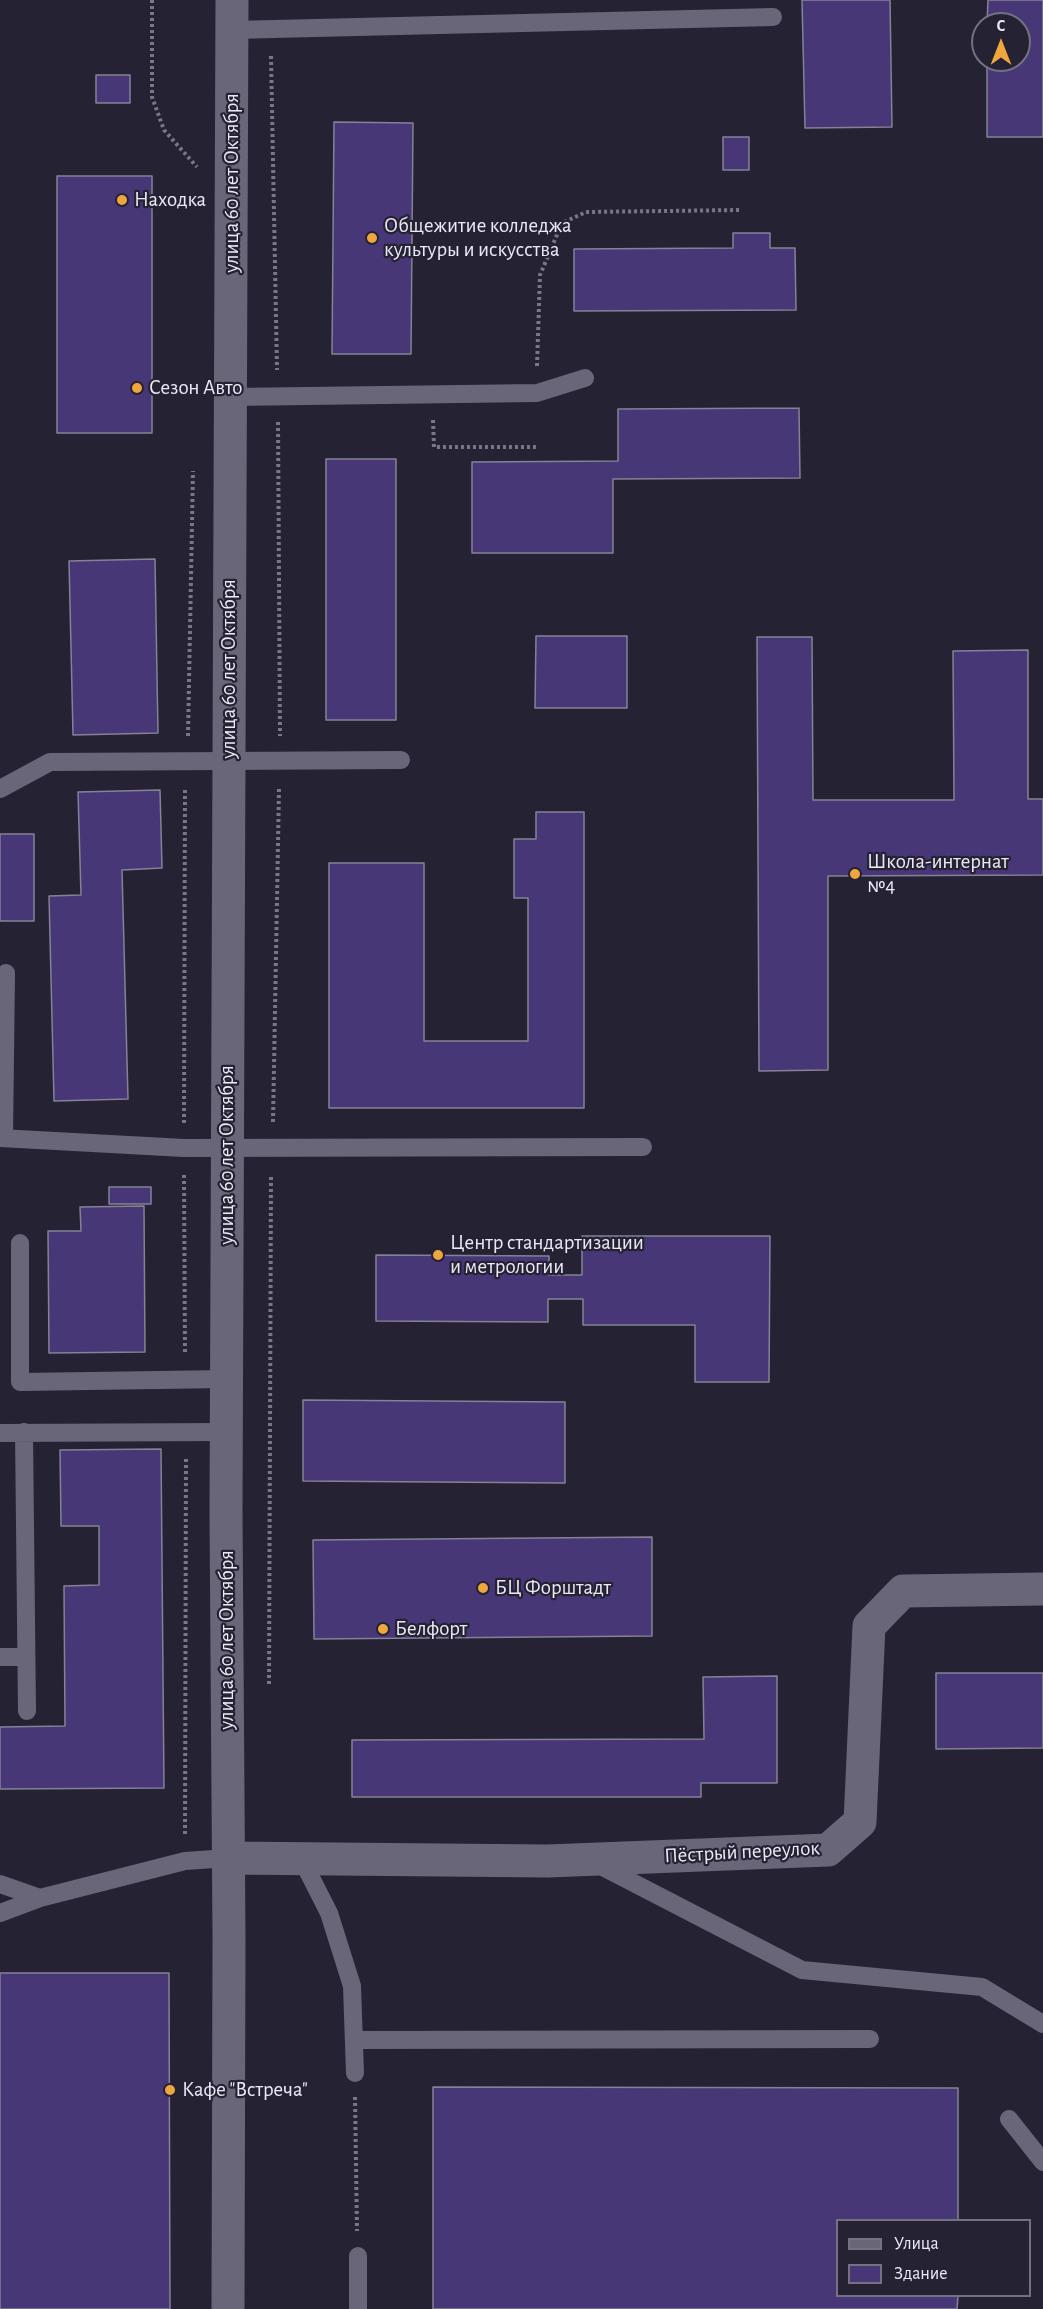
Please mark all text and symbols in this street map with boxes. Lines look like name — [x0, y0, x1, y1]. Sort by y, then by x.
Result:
north arrow — [971, 12, 1031, 72]
text: С — [997, 18, 1005, 34]
street label: улица 60 лет Октября — [219, 93, 245, 273]
place label: Находка — [134, 187, 206, 213]
marker: Находка — [115, 193, 129, 207]
place label: Общежитие колледжа культуры и искусства — [384, 213, 572, 263]
marker: Общежитие колледжа культуры и искусства — [365, 231, 379, 245]
place label: Сезон Авто — [149, 375, 242, 401]
marker: Сезон Авто — [130, 381, 144, 395]
street label: улица 60 лет Октября — [216, 579, 242, 759]
place label: Школа-интернат №4 — [867, 849, 1009, 899]
marker: Школа-интернат №4 — [848, 867, 862, 881]
street label: улица 60 лет Октября — [214, 1065, 240, 1245]
place label: Центр стандартизации и метрологии — [450, 1230, 644, 1280]
marker: Центр стандартизации и метрологии — [431, 1248, 445, 1262]
street label: улица 60 лет Октября — [214, 1550, 240, 1730]
place label: БЦ Форштадт — [495, 1575, 611, 1601]
marker: БЦ Форштадт — [476, 1581, 490, 1595]
place label: Белфорт — [395, 1616, 467, 1642]
marker: Белфорт — [376, 1622, 390, 1636]
street label: Пёстрый переулок — [664, 1835, 820, 1869]
place label: Кафе "Встреча" — [182, 2077, 308, 2103]
marker: Кафе "Встреча" — [163, 2083, 177, 2097]
legend — [836, 2219, 1031, 2297]
text: Улица — [894, 2235, 939, 2253]
text: Здание — [894, 2265, 948, 2283]

